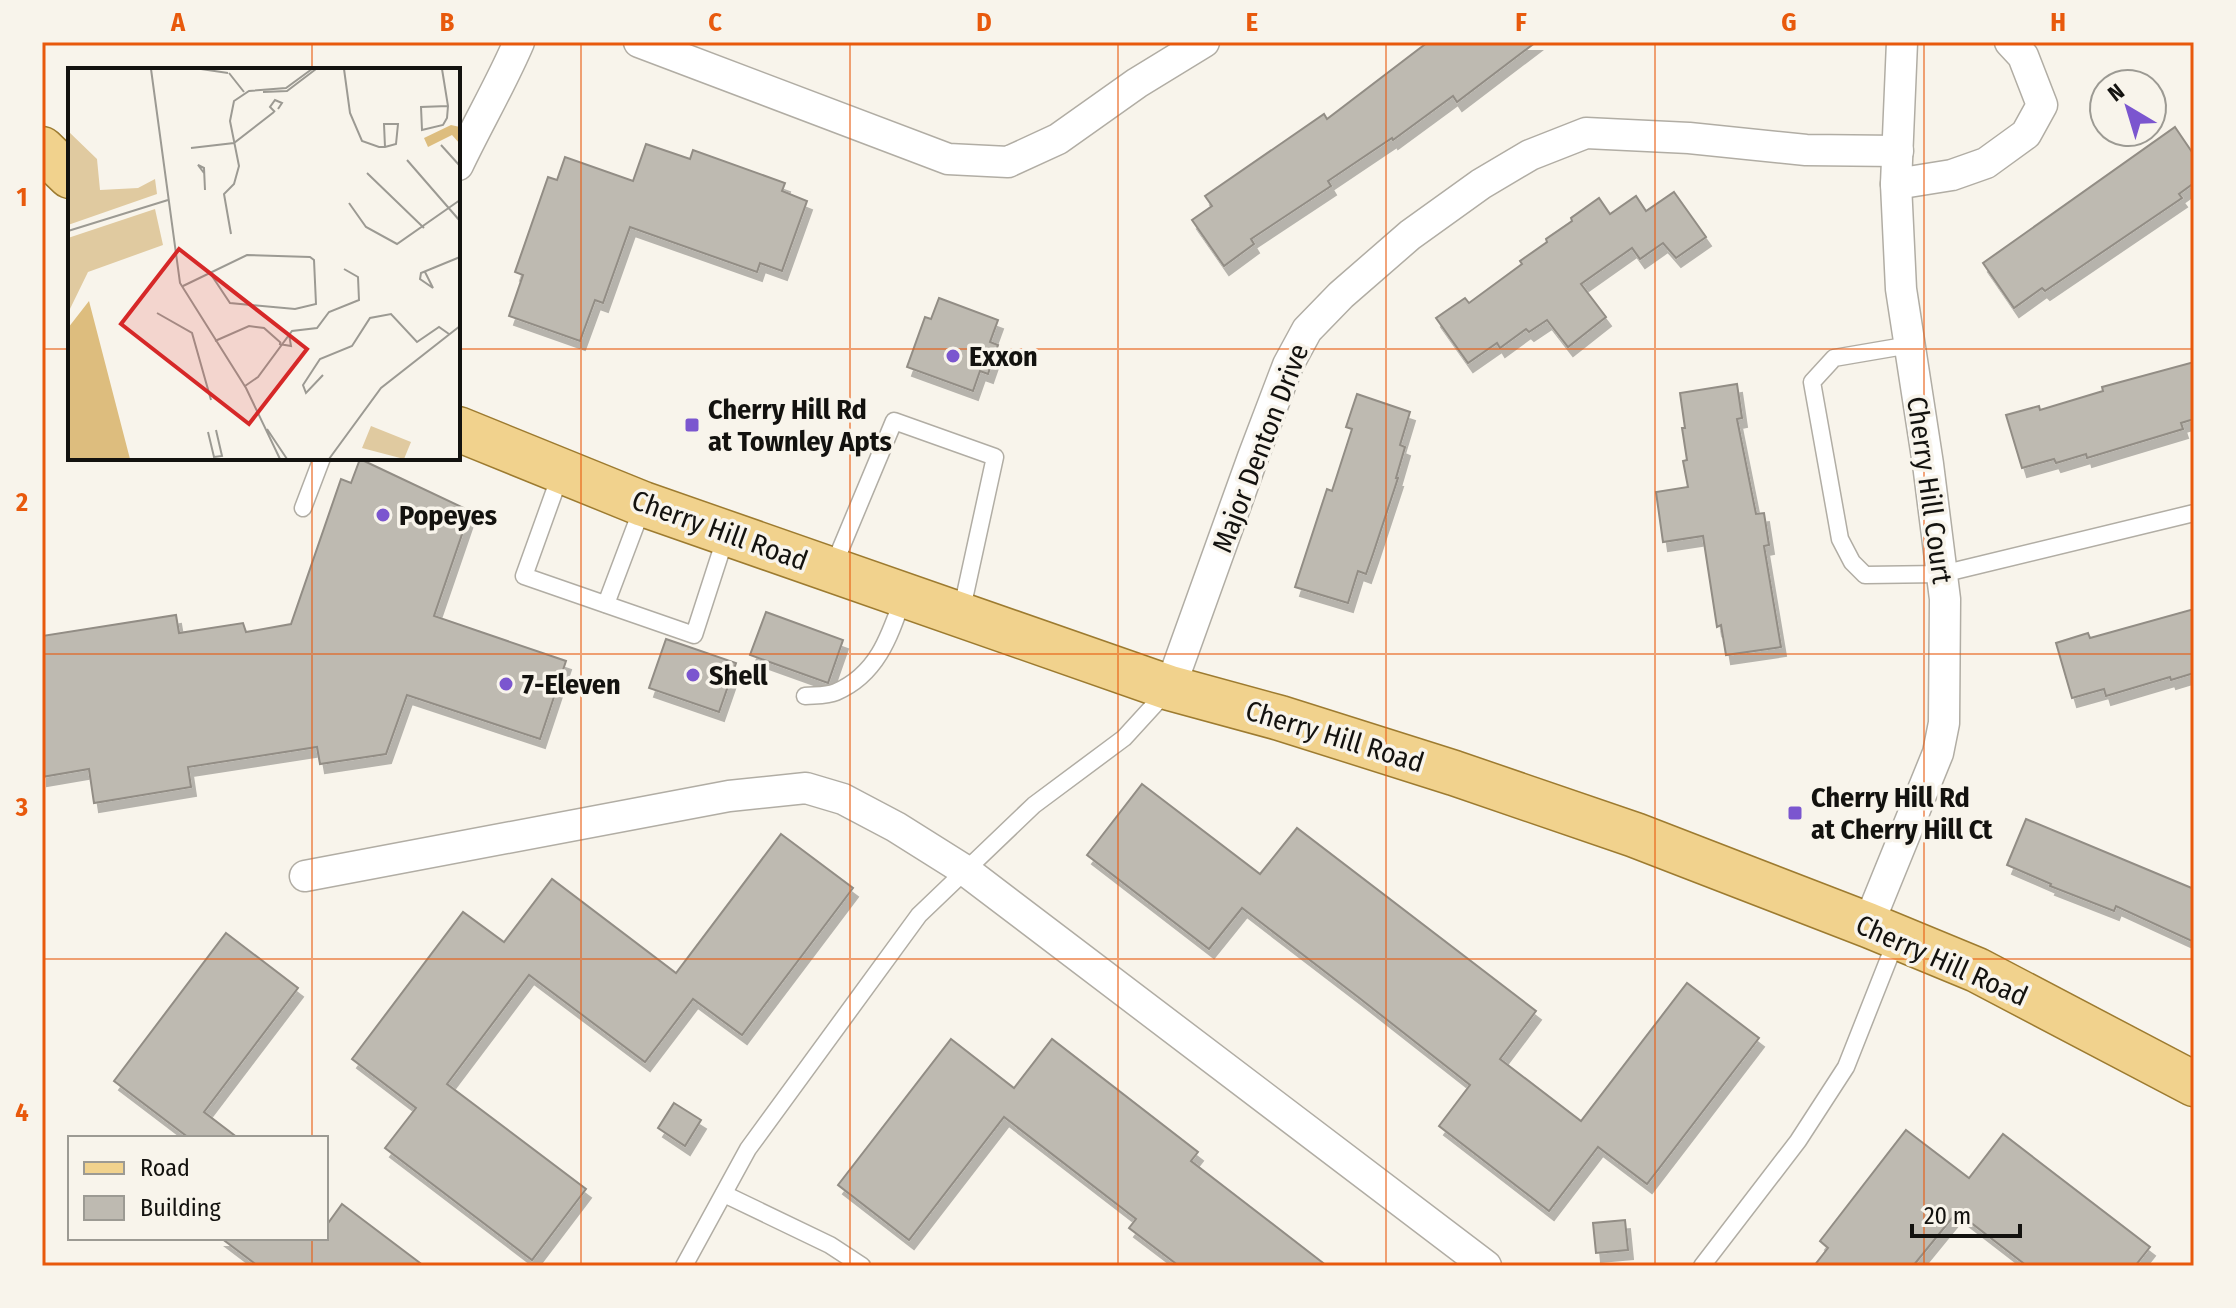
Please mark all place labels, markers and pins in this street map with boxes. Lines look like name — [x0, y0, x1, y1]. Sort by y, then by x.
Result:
place label: Exxon — [969, 340, 1038, 373]
marker: Exxon — [944, 347, 962, 365]
place label: Cherry Hill Rd at Townley Apts — [708, 393, 892, 458]
marker: Cherry Hill Rd at Townley Apts — [683, 416, 701, 434]
place label: Popeyes — [399, 499, 497, 532]
marker: Popeyes — [374, 506, 392, 524]
place label: Shell — [709, 659, 768, 692]
marker: Shell — [684, 666, 702, 684]
place label: 7-Eleven — [522, 668, 621, 701]
marker: 7-Eleven — [497, 675, 515, 693]
place label: Cherry Hill Rd at Cherry Hill Ct — [1811, 781, 1994, 846]
marker: Cherry Hill Rd at Cherry Hill Ct — [1786, 804, 1804, 822]

